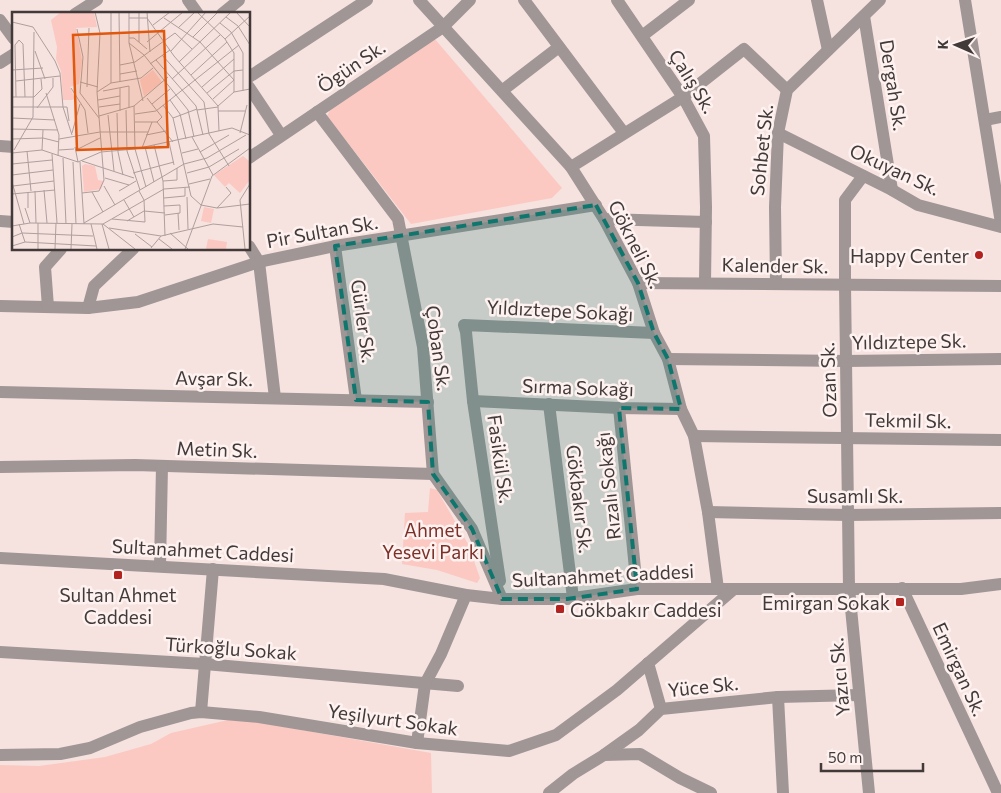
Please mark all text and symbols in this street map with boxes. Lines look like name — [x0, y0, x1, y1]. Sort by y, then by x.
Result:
inset map — [12, 12, 250, 250]
north arrow — [931, 20, 981, 70]
street label: Ögün Sk. — [313, 35, 389, 97]
street label: Dergah Sk. — [875, 38, 913, 132]
text: K — [934, 39, 951, 50]
street label: Çalış Sk. — [664, 45, 722, 117]
street label: Sohbet Sk. — [745, 103, 777, 197]
street label: Okuyan Sk. — [846, 138, 944, 200]
street label: Gökneli Sk. — [604, 196, 668, 292]
street label: Pir Sultan Sk. — [264, 210, 380, 252]
place label: Happy Center — [850, 244, 969, 267]
marker: Happy Center — [973, 249, 985, 261]
street label: Kalender Sk. — [722, 253, 828, 277]
street label: Gürler Sk. — [347, 278, 381, 364]
street label: Yıldıztepe Sokağı — [486, 295, 634, 325]
street label: Çoban Sk. — [422, 304, 456, 392]
street label: Yıldıztepe Sk. — [851, 329, 967, 353]
street label: Ozan Sk. — [815, 342, 841, 418]
street label: Avşar Sk. — [175, 366, 253, 390]
street label: Sırma Sokağı — [522, 374, 634, 400]
street label: Tekmil Sk. — [864, 408, 952, 432]
street label: Fasikül Sk. — [483, 413, 519, 505]
street label: Rızalı Sokağı — [591, 431, 625, 541]
street label: Metin Sk. — [176, 436, 258, 462]
street label: Gökbakır Sk. — [562, 443, 598, 555]
street label: Susamlı Sk. — [807, 484, 903, 507]
park label: Ahmet Yesevi Parkı — [382, 518, 484, 563]
street label: Sultanahmet Caddesi — [111, 534, 295, 566]
street label: Sultanahmet Caddesi — [511, 559, 695, 591]
marker: Sultan Ahmet Caddesi — [112, 569, 124, 581]
place label: Sultan Ahmet Caddesi — [59, 583, 177, 628]
place label: Emirgan Sokak — [762, 591, 890, 614]
marker: Emirgan Sokak — [894, 596, 906, 608]
place label: Gökbakır Caddesi — [570, 598, 722, 621]
marker: Gökbakır Caddesi — [554, 603, 566, 615]
street label: Emirgan Sk. — [928, 618, 992, 720]
street label: Türkoğlu Sokak — [164, 632, 298, 664]
street label: Yazıcı Sk. — [824, 637, 854, 717]
street label: Yüce Sk. — [667, 671, 739, 701]
street label: Yeşilyurt Sokak — [326, 698, 460, 740]
scale bar — [821, 740, 924, 772]
text: 50 m — [828, 748, 862, 766]

